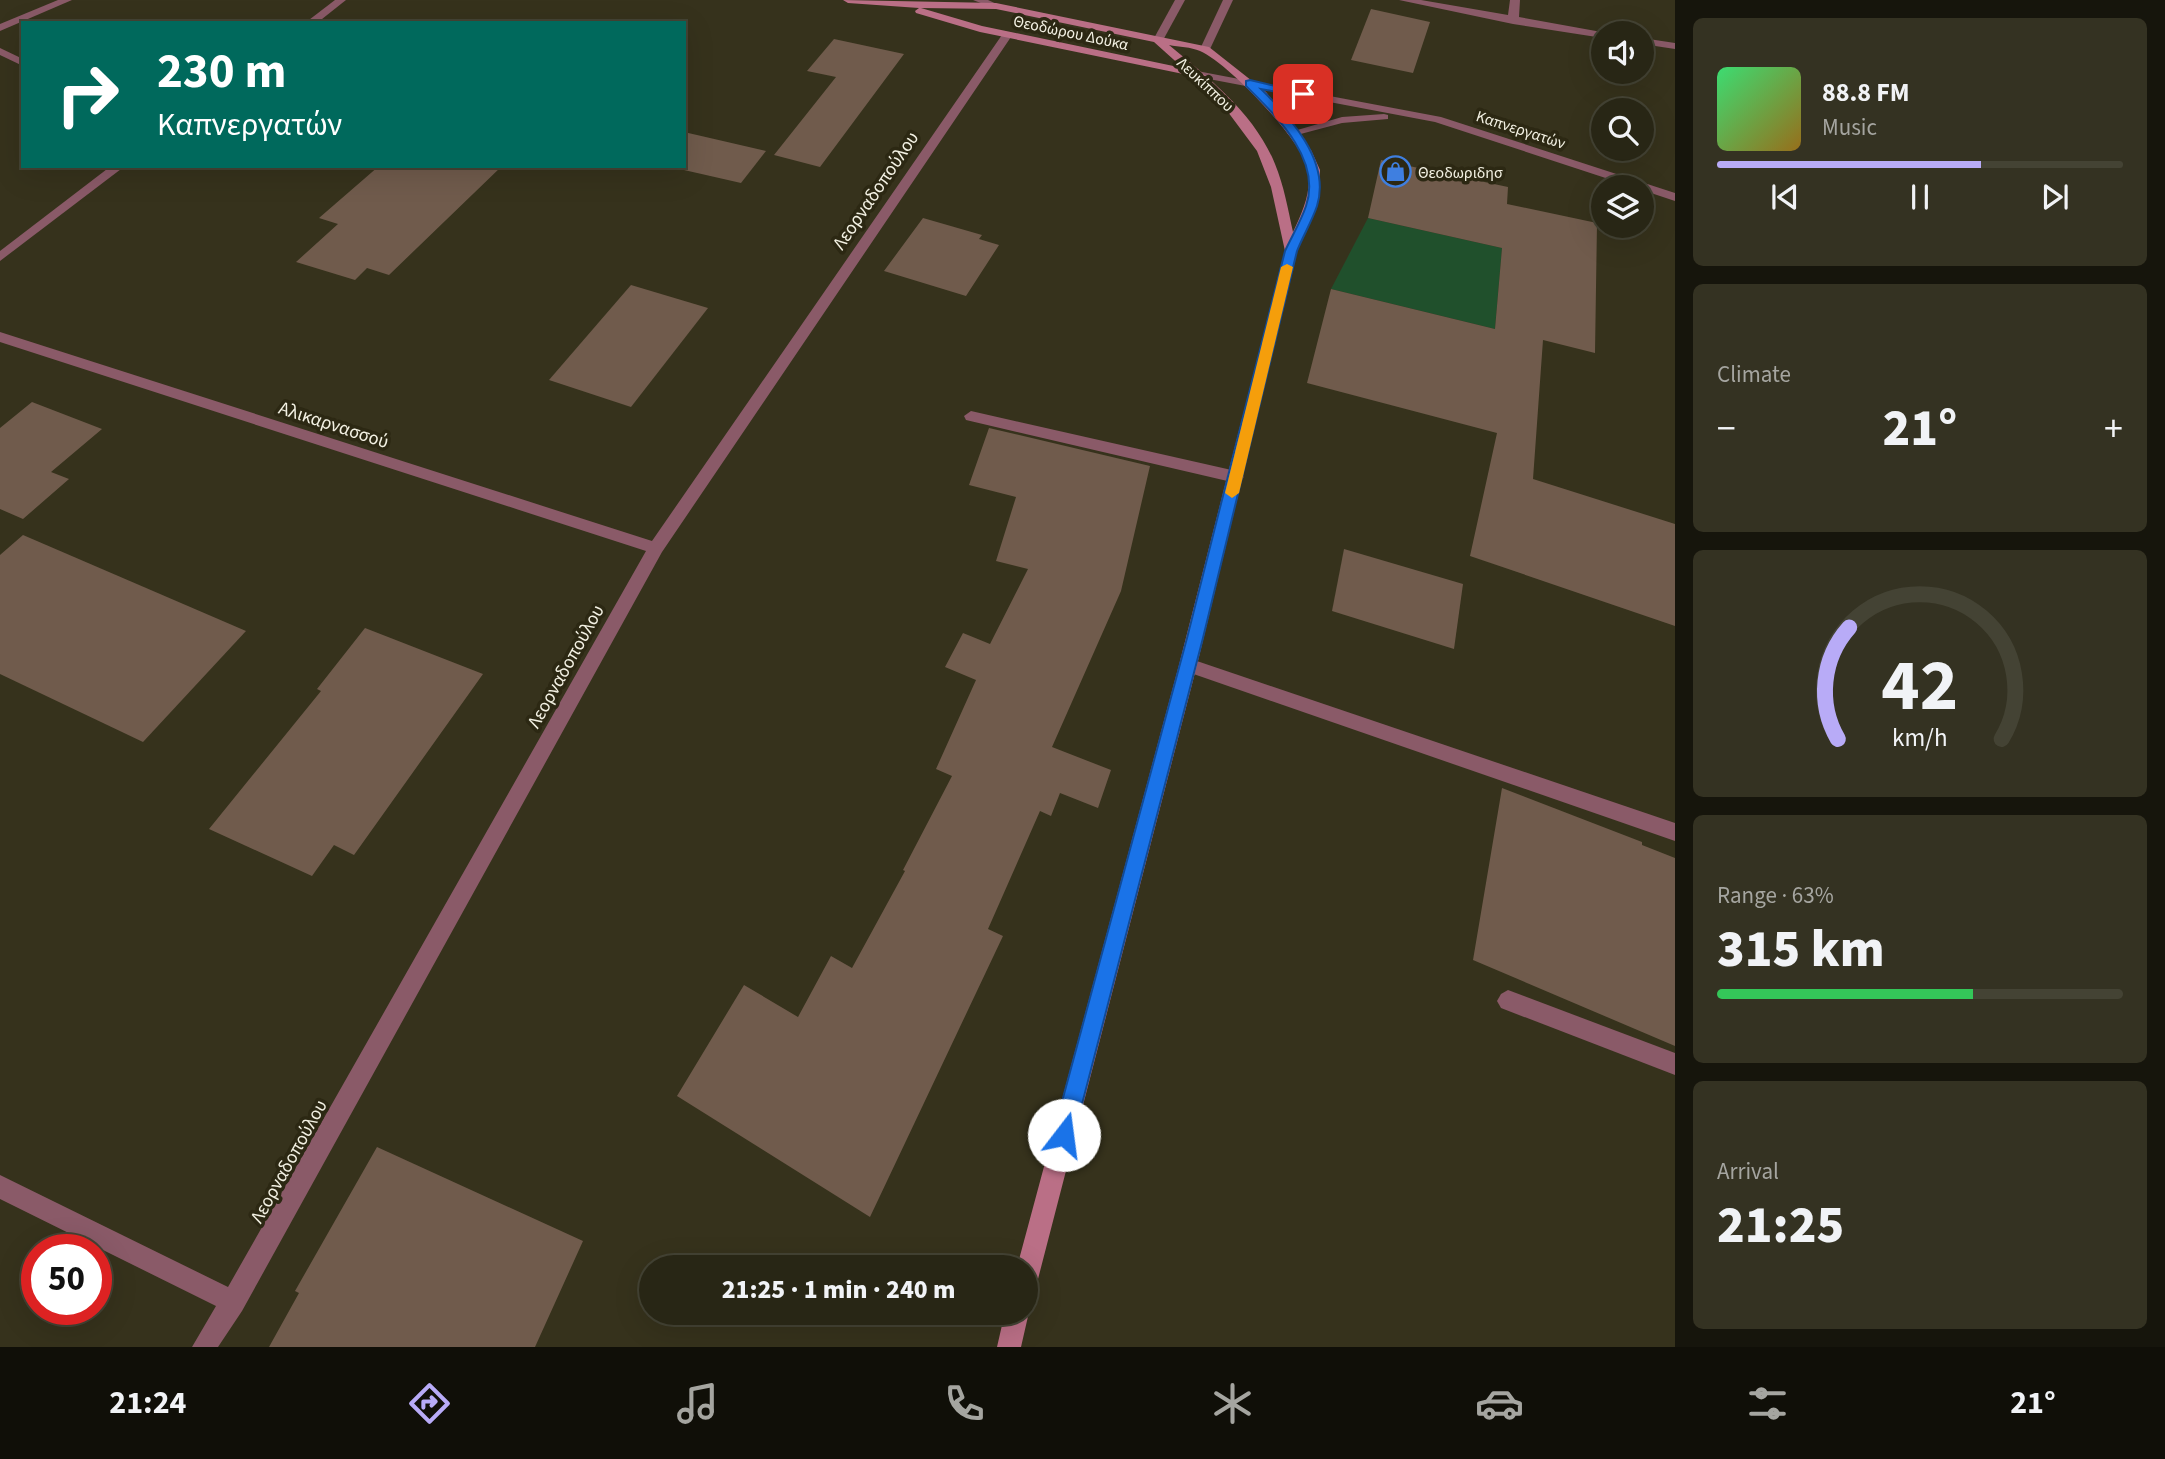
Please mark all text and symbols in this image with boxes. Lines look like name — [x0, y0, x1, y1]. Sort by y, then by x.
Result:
street label: Θεοδώρου Δούκα — [1011, 10, 1130, 56]
map controls — [1591, 21, 1654, 238]
button: sound — [1591, 21, 1654, 84]
text: 230 m — [157, 37, 286, 107]
icon: right — [42, 49, 133, 140]
street label: Λευκίππου — [1172, 53, 1239, 117]
pin — [1273, 64, 1333, 124]
text: 88.8 FM — [1822, 74, 1910, 111]
icon: arrive — [1284, 75, 1322, 113]
button: search — [1591, 98, 1654, 161]
text: Καπνεργατών — [157, 102, 342, 148]
street label: Καπνεργατών — [1473, 105, 1569, 155]
text: Music — [1822, 111, 1877, 144]
street label: Λεορναδοπούλου — [827, 126, 926, 255]
shop icon: Θεοδωριδησ — [1378, 155, 1412, 189]
place label: Θεοδωριδησ — [1418, 162, 1503, 184]
button: layers — [1591, 175, 1654, 238]
icon: previous — [1766, 178, 1804, 216]
icon: pause — [1901, 178, 1939, 216]
icon: next — [2036, 178, 2074, 216]
text: Climate — [1717, 358, 1791, 391]
text: 21° — [1883, 392, 1957, 466]
street label: Αλικαρνασσού — [275, 395, 392, 456]
text: − — [1717, 402, 1736, 456]
text: + — [2104, 402, 2123, 456]
street label: Λεορναδοπούλου — [521, 600, 611, 733]
text: 42 — [1882, 635, 1958, 739]
text: km/h — [1892, 720, 1948, 756]
text: Range · 63% — [1717, 879, 1834, 912]
text: 315 km — [1717, 913, 1885, 987]
street label: Λεορναδοπούλου — [244, 1095, 334, 1228]
position arrow — [1027, 1098, 1101, 1172]
text: Arrival — [1717, 1155, 1779, 1188]
text: 21:25 — [1717, 1189, 1844, 1263]
speed limit sign: 50 — [21, 1234, 112, 1325]
text: 21:25 · 1 min · 240 m — [722, 1271, 955, 1308]
icon: directions — [405, 1379, 454, 1428]
icon: music — [673, 1379, 722, 1428]
icon: phone — [940, 1379, 989, 1428]
icon: climate — [1208, 1379, 1257, 1428]
icon: car — [1475, 1379, 1524, 1428]
icon: filters — [1743, 1379, 1792, 1428]
text: 21:24 — [109, 1380, 186, 1426]
text: 21° — [2010, 1380, 2056, 1426]

